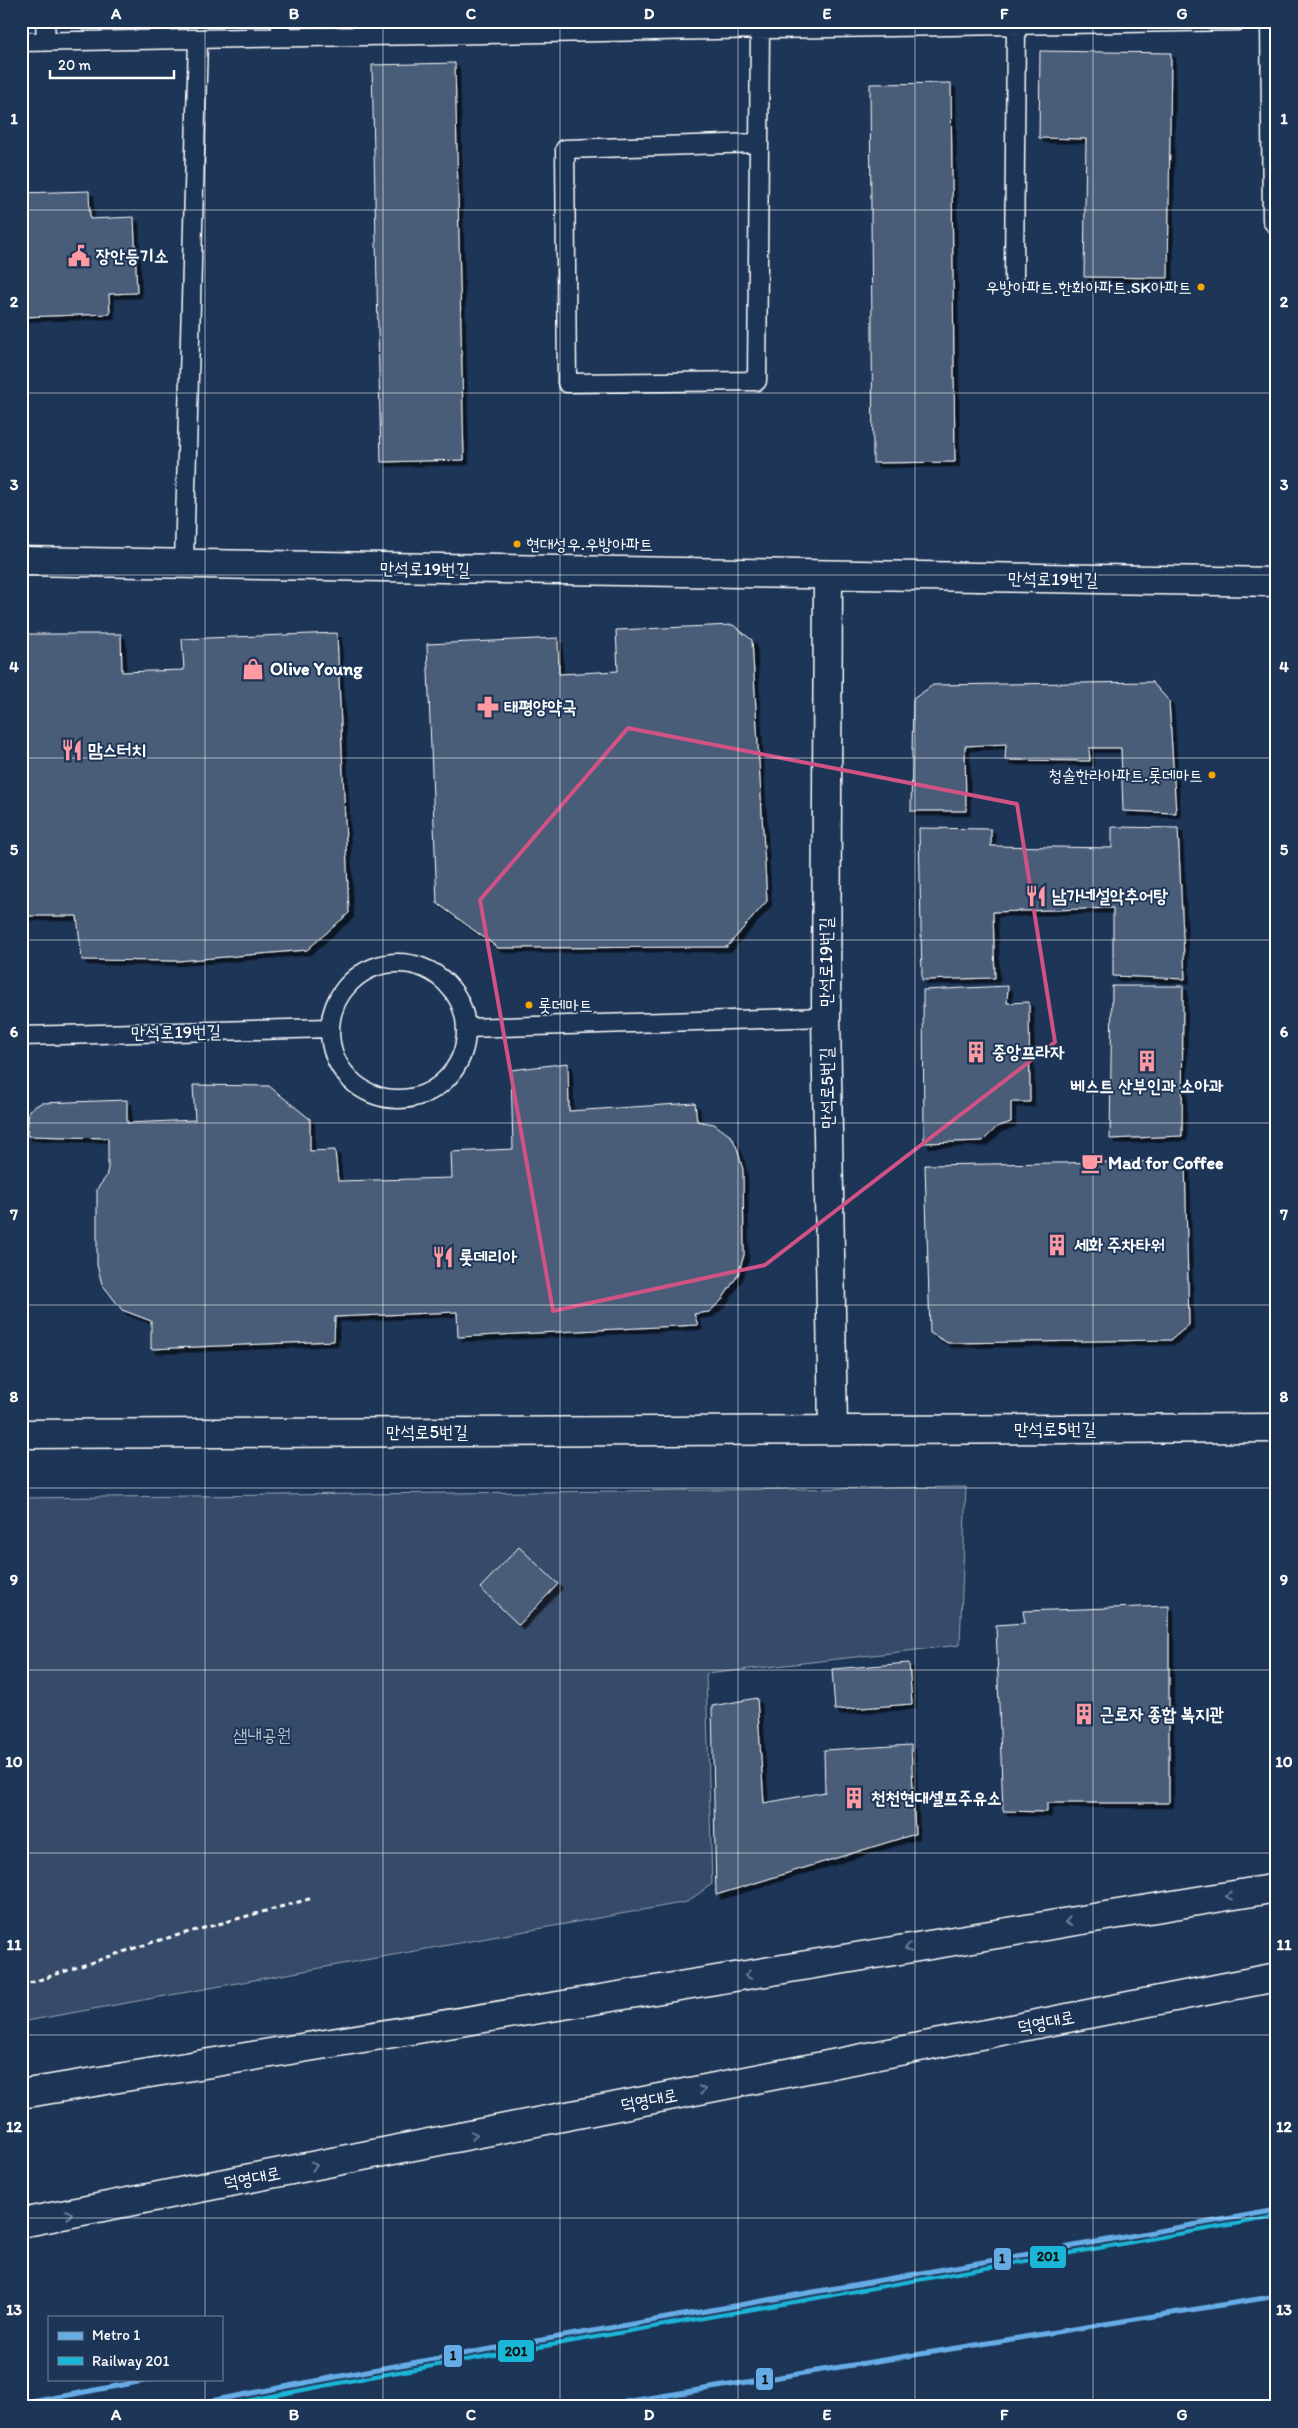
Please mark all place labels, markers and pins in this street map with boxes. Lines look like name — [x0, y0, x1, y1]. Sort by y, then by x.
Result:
public building icon: 장안등기소 — [66, 243, 92, 269]
place label: 장안등기소 — [95, 245, 168, 267]
place label: 우방아파트.한화아파트.SK아파트 — [986, 277, 1192, 297]
marker: 우방아파트.한화아파트.SK아파트 — [1196, 282, 1206, 292]
place label: 현대성우.우방아파트 — [526, 534, 653, 554]
marker: 현대성우.우방아파트 — [512, 539, 522, 549]
shop icon: Olive Young — [240, 656, 266, 682]
place label: Olive Young — [270, 658, 363, 680]
pharmacy icon: 태평양약국 — [475, 694, 501, 720]
place label: 태평양약국 — [504, 696, 576, 718]
restaurant icon: 맘스터치 — [59, 737, 85, 763]
place label: 맘스터치 — [88, 739, 146, 761]
place label: 청솔한라아파트.롯데마트 — [1048, 765, 1203, 785]
marker: 청솔한라아파트.롯데마트 — [1207, 770, 1217, 780]
restaurant icon: 남가네설악추어탕 — [1023, 883, 1049, 909]
place label: 남가네설악추어탕 — [1052, 885, 1168, 907]
place label: 롯데마트 — [538, 995, 593, 1015]
marker: 롯데마트 — [524, 1000, 534, 1010]
building icon: 중앙프라자 — [963, 1039, 989, 1065]
place label: 중앙프라자 — [992, 1041, 1065, 1063]
building icon: 베스트 산부인과 소아과 — [1134, 1048, 1160, 1074]
place label: 베스트 산부인과 소아과 — [1071, 1075, 1224, 1097]
cafe icon: Mad for Coffee — [1079, 1150, 1105, 1176]
place label: Mad for Coffee — [1108, 1152, 1224, 1174]
building icon: 세화 주차타워 — [1044, 1232, 1070, 1258]
place label: 세화 주차타워 — [1074, 1234, 1165, 1256]
restaurant icon: 롯데리아 — [430, 1244, 456, 1270]
place label: 롯데리아 — [459, 1246, 517, 1268]
building icon: 근로자 종합 복지관 — [1071, 1701, 1097, 1727]
place label: 근로자 종합 복지관 — [1100, 1703, 1224, 1725]
building icon: 천천현대셀프주유소 — [841, 1785, 867, 1811]
place label: 천천현대셀프주유소 — [871, 1787, 1001, 1809]

